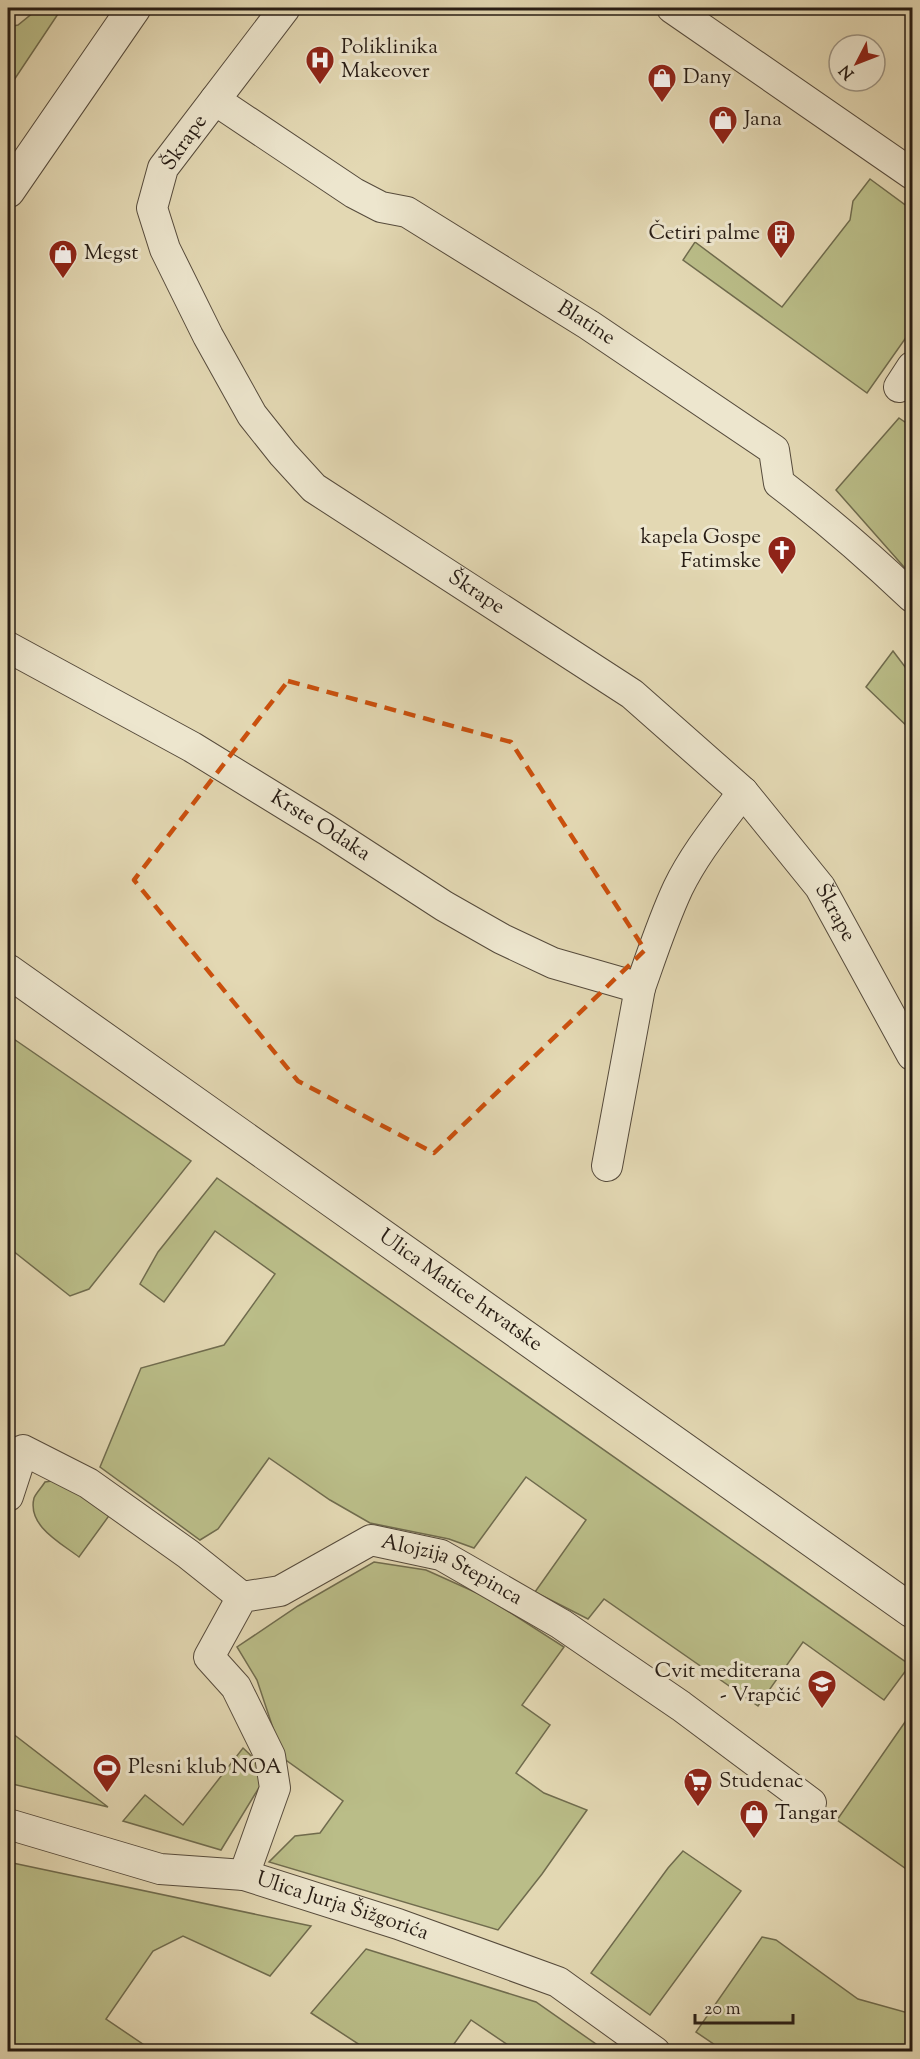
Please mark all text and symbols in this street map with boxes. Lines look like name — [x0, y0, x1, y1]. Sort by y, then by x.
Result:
place label: Poliklinika Makeover — [341, 33, 438, 87]
north arrow — [827, 33, 887, 93]
hospital icon: Poliklinika Makeover — [304, 44, 336, 86]
text: N — [835, 59, 861, 84]
shop icon: Dany — [646, 62, 678, 104]
place label: Dany — [683, 63, 732, 93]
shop icon: Jana — [707, 104, 739, 146]
place label: Jana — [743, 105, 782, 135]
street label: Škrape — [155, 109, 215, 177]
building icon: Četiri palme — [765, 218, 797, 260]
place label: Četiri palme — [648, 219, 760, 249]
shop icon: Megst — [47, 238, 79, 280]
place label: Megst — [84, 239, 138, 269]
street label: Blatine — [551, 294, 621, 353]
place label: kapela Gospe Fatimske — [640, 523, 761, 577]
church icon: kapela Gospe Fatimske — [766, 534, 798, 576]
street label: Škrape — [442, 563, 510, 623]
street label: Krste Odaka — [264, 783, 376, 869]
street label: Škrape — [806, 878, 862, 948]
street label: Ulica Matice hrvatske — [372, 1223, 548, 1360]
street label: Alojzija Stepinca — [378, 1528, 528, 1614]
place label: Cvit mediterana - Vrapčić — [655, 1657, 801, 1711]
school or university icon: Cvit mediterana - Vrapčić — [806, 1668, 838, 1710]
sports icon: Plesni klub NOA — [91, 1752, 123, 1794]
place label: Plesni klub NOA — [128, 1753, 282, 1783]
supermarket icon: Studenac — [682, 1766, 714, 1808]
place label: Studenac — [719, 1767, 804, 1797]
shop icon: Tangar — [738, 1798, 770, 1840]
place label: Tangar — [775, 1799, 837, 1829]
street label: Ulica Jurja Šižgorića — [252, 1865, 433, 1949]
scale bar — [695, 1987, 792, 2025]
text: 20 m — [704, 1997, 741, 2023]

